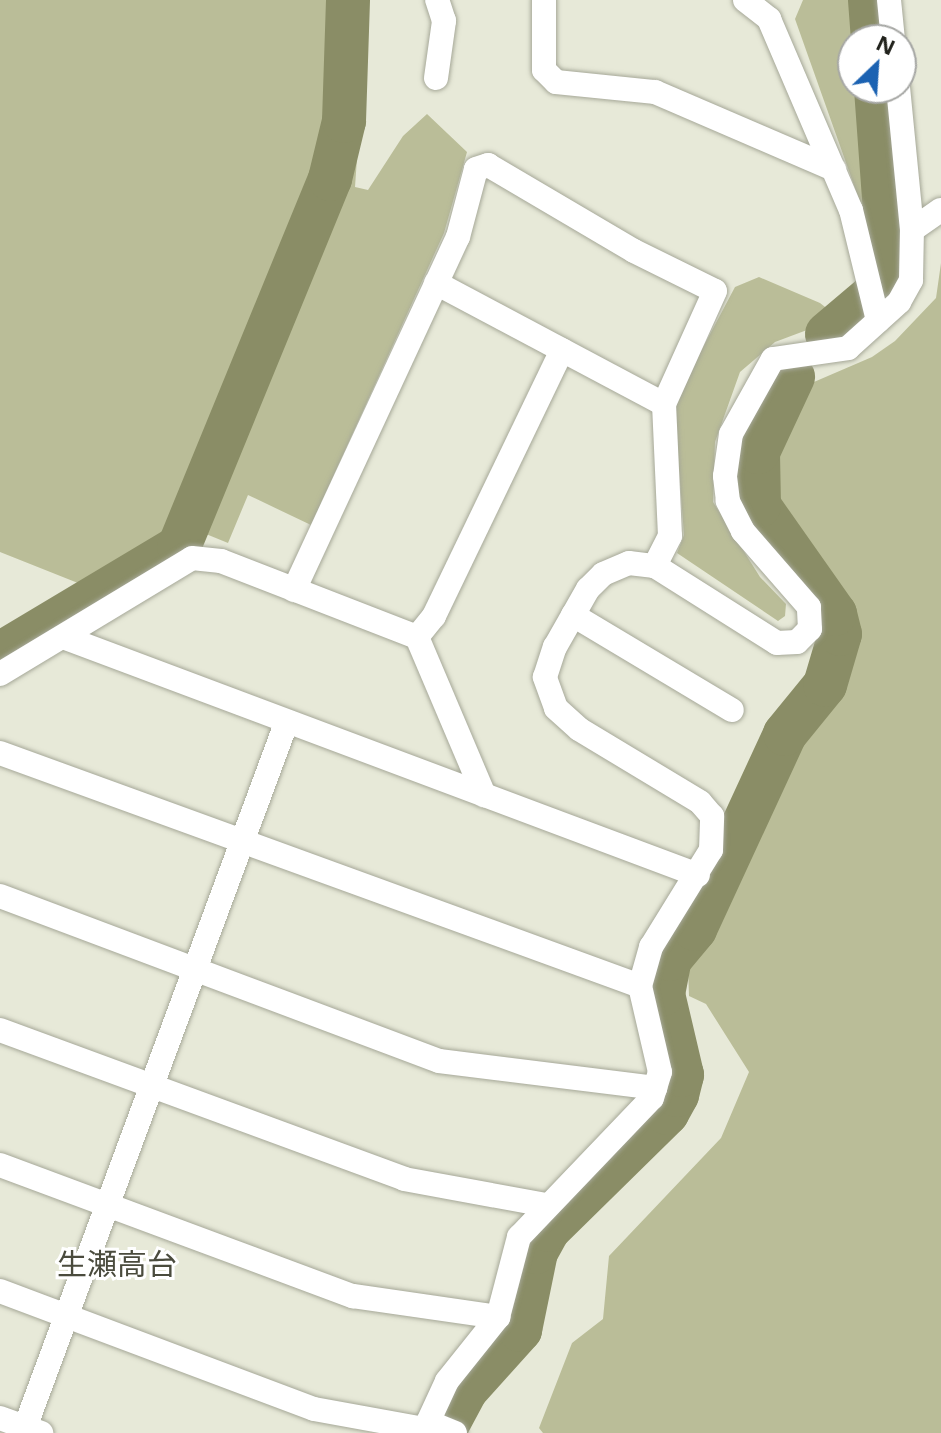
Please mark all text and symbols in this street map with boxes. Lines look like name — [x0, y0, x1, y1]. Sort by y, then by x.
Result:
north arrow — [837, 24, 917, 104]
text: N — [872, 27, 901, 61]
district label: 生瀬高台 — [57, 1246, 177, 1282]

